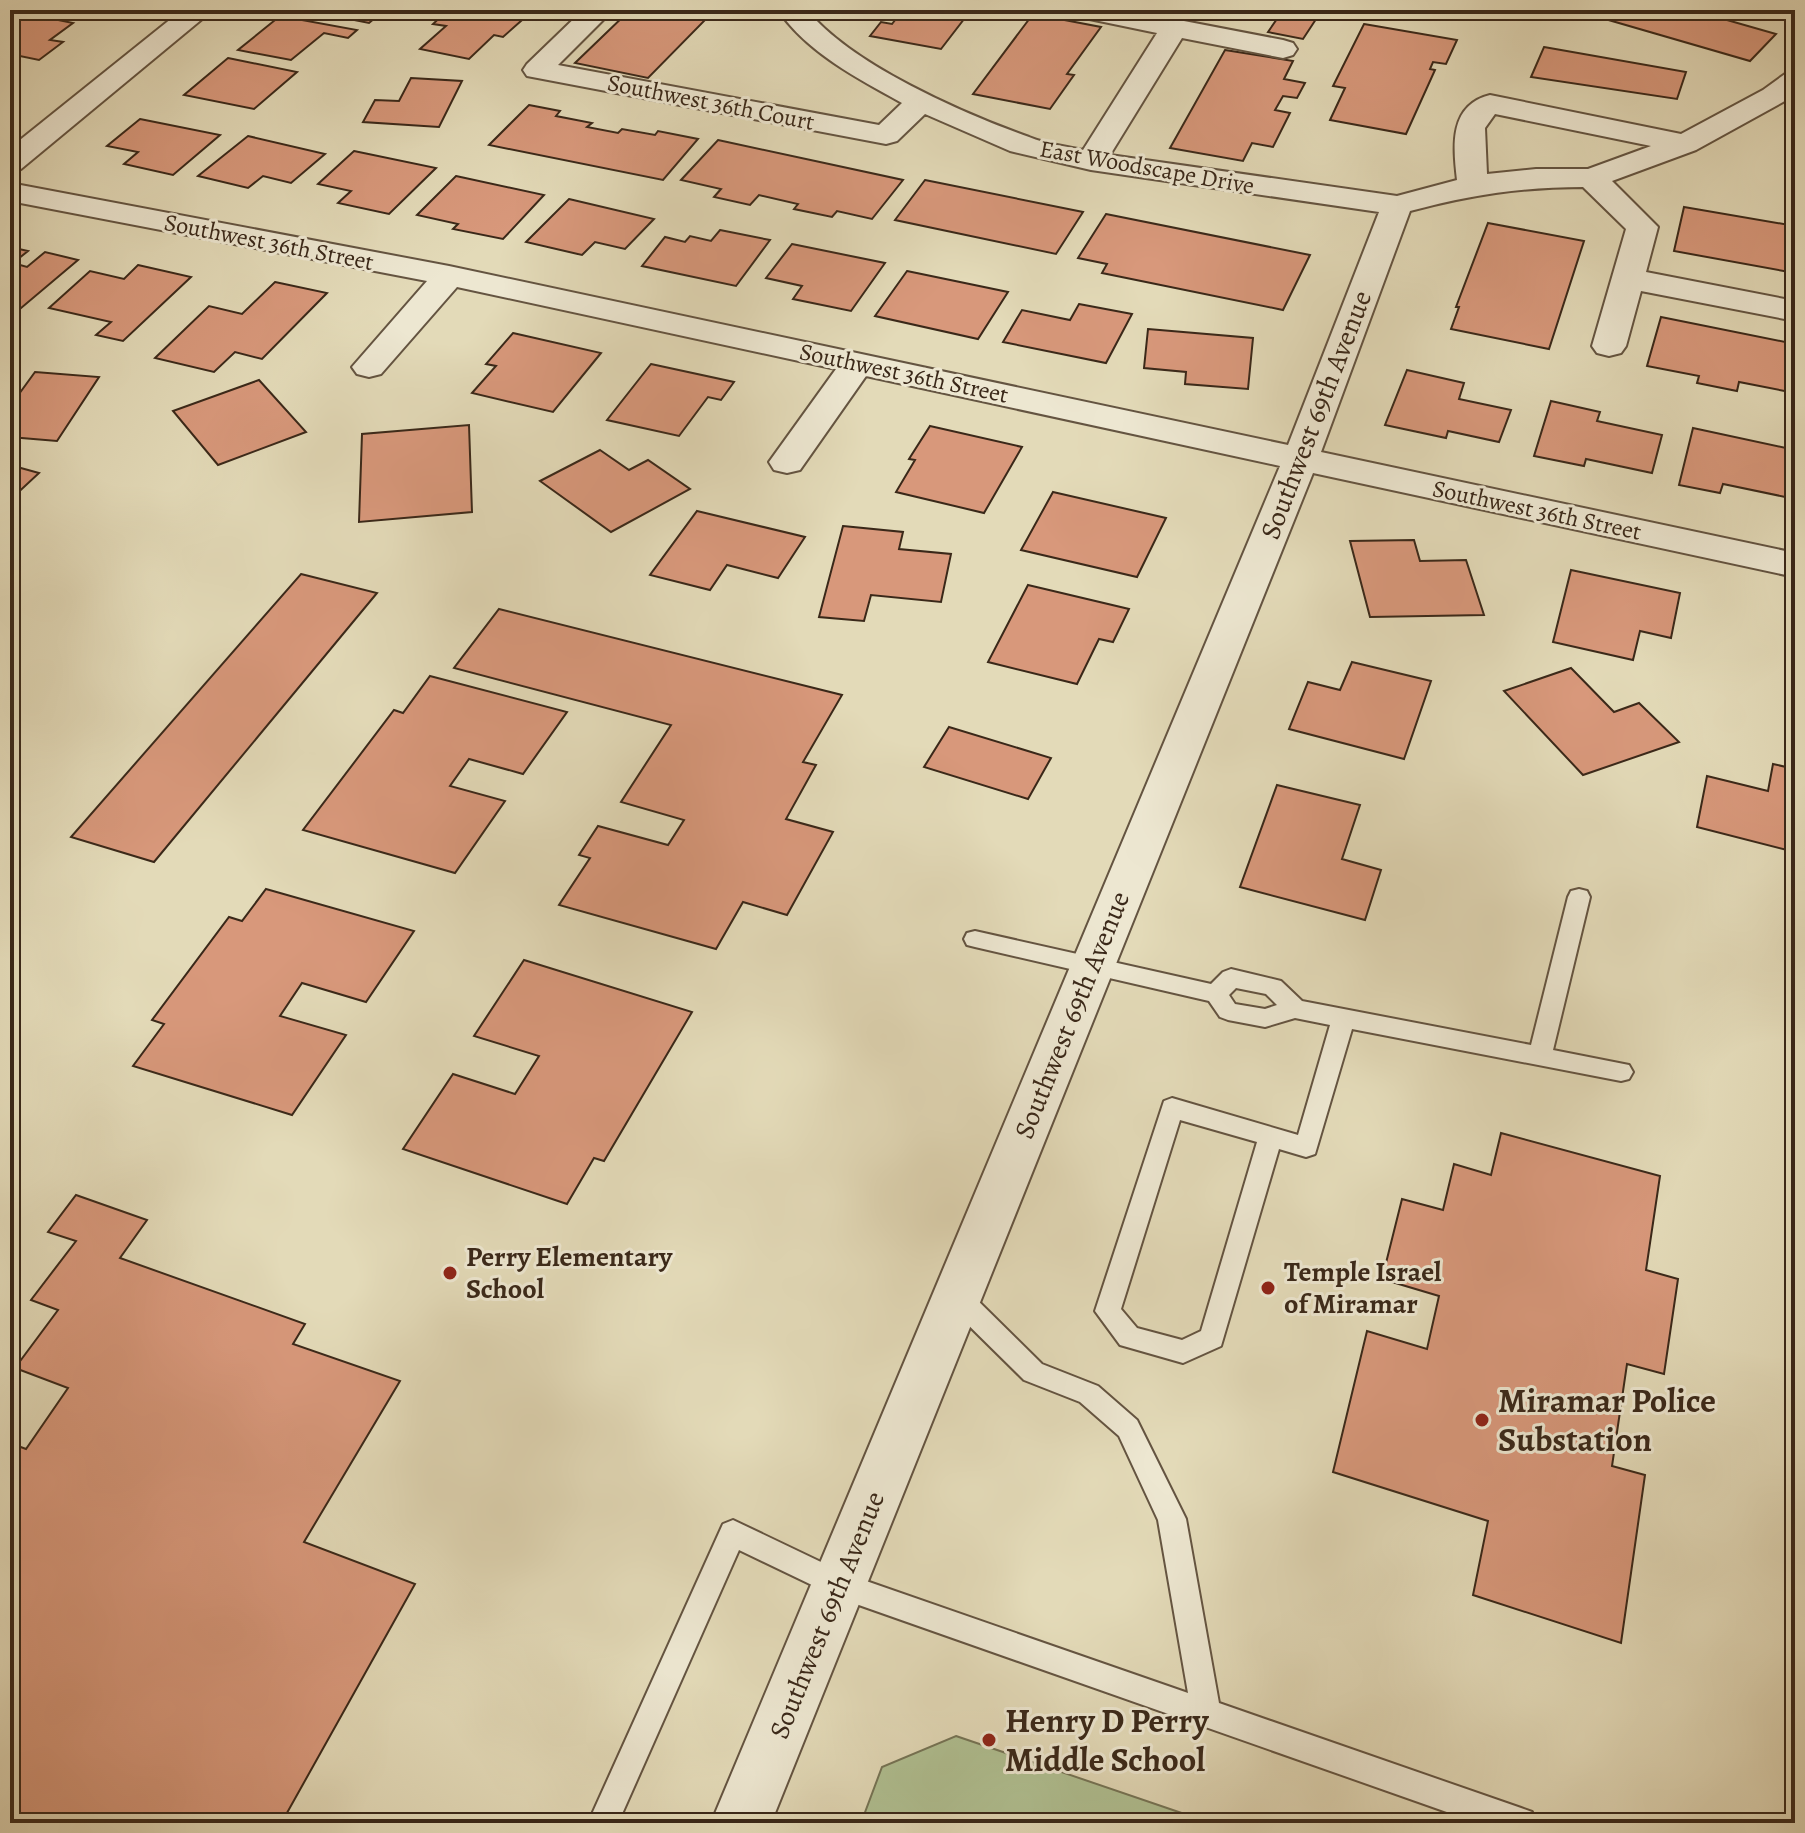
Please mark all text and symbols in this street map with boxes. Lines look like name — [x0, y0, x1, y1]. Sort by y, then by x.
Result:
street label: Southwest 36th Court — [605, 66, 817, 138]
street label: East Woodscape Drive — [1037, 132, 1257, 202]
street label: Southwest 36th Street — [162, 206, 376, 278]
street label: Southwest 69th Avenue — [1251, 285, 1381, 545]
street label: Southwest 36th Street — [797, 335, 1011, 411]
street label: Southwest 36th Street — [1430, 472, 1644, 548]
street label: Southwest 69th Avenue — [1005, 886, 1139, 1144]
place label: Perry Elementary School — [466, 1238, 673, 1308]
place label: Temple Israel of Miramar — [1284, 1253, 1442, 1323]
marker: Perry Elementary School — [441, 1264, 459, 1282]
marker: Temple Israel of Miramar — [1259, 1279, 1277, 1297]
place label: Miramar Police Substation — [1498, 1377, 1716, 1463]
marker: Miramar Police Substation — [1473, 1411, 1491, 1429]
street label: Southwest 69th Avenue — [760, 1486, 894, 1744]
place label: Henry D Perry Middle School — [1005, 1697, 1210, 1783]
marker: Henry D Perry Middle School — [980, 1731, 998, 1749]

